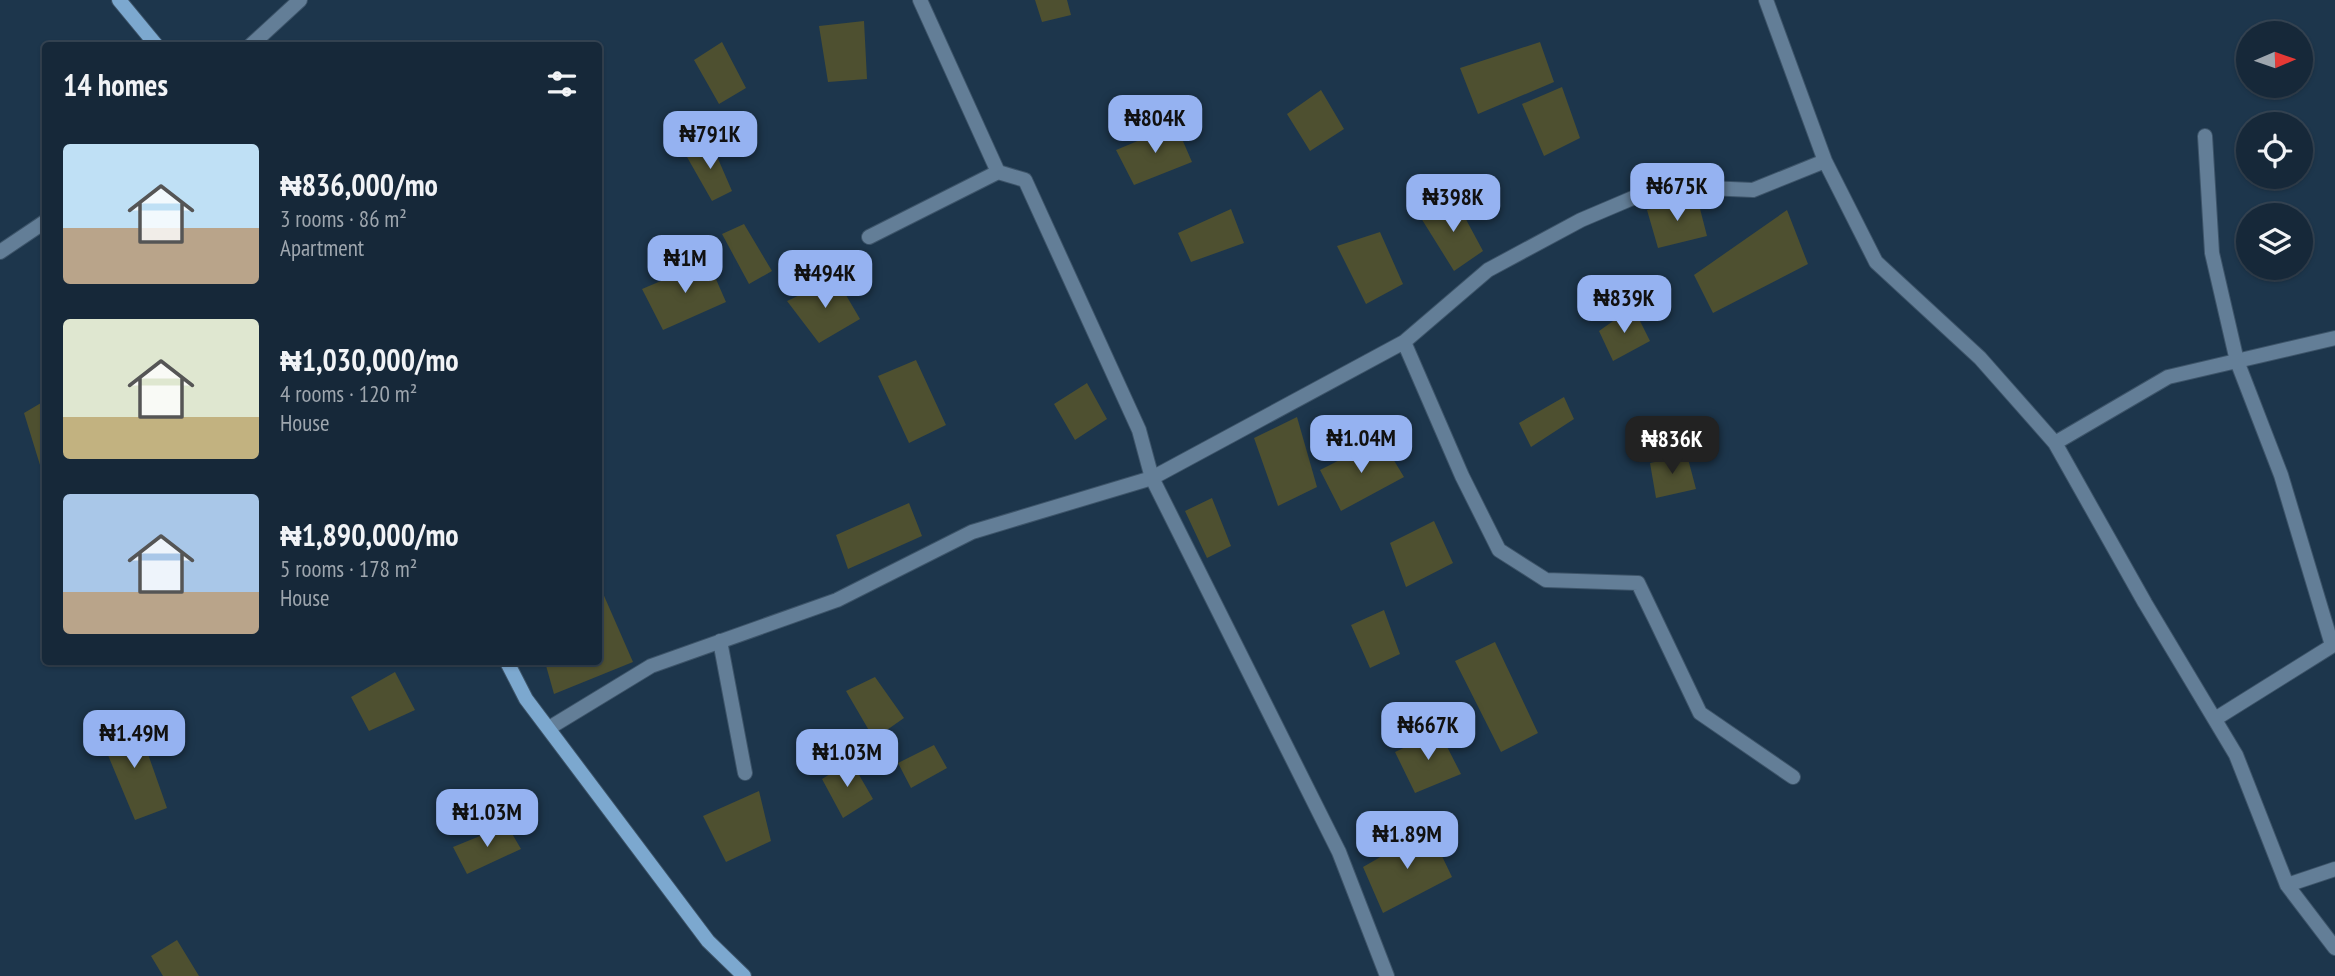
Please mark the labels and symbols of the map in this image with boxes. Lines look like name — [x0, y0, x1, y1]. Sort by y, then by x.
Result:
north arrow — [2236, 21, 2314, 98]
pin: ₦804K — [1106, 96, 1204, 155]
pin: ₦791K — [661, 111, 759, 171]
pin: ₦675K — [1628, 164, 1726, 223]
pin: ₦398K — [1404, 174, 1502, 234]
pin: ₦1M — [651, 236, 719, 295]
pin: ₦494K — [776, 250, 874, 310]
pin: ₦839K — [1575, 276, 1673, 335]
pin: ₦1.04M — [1304, 416, 1418, 475]
pin: ₦836K — [1623, 416, 1721, 476]
pin: ₦667K — [1379, 702, 1477, 762]
pin: ₦1.49M — [77, 710, 191, 770]
pin: ₦1.03M — [790, 730, 904, 789]
pin: ₦1.03M — [430, 790, 544, 849]
pin: ₦1.89M — [1350, 812, 1464, 871]

